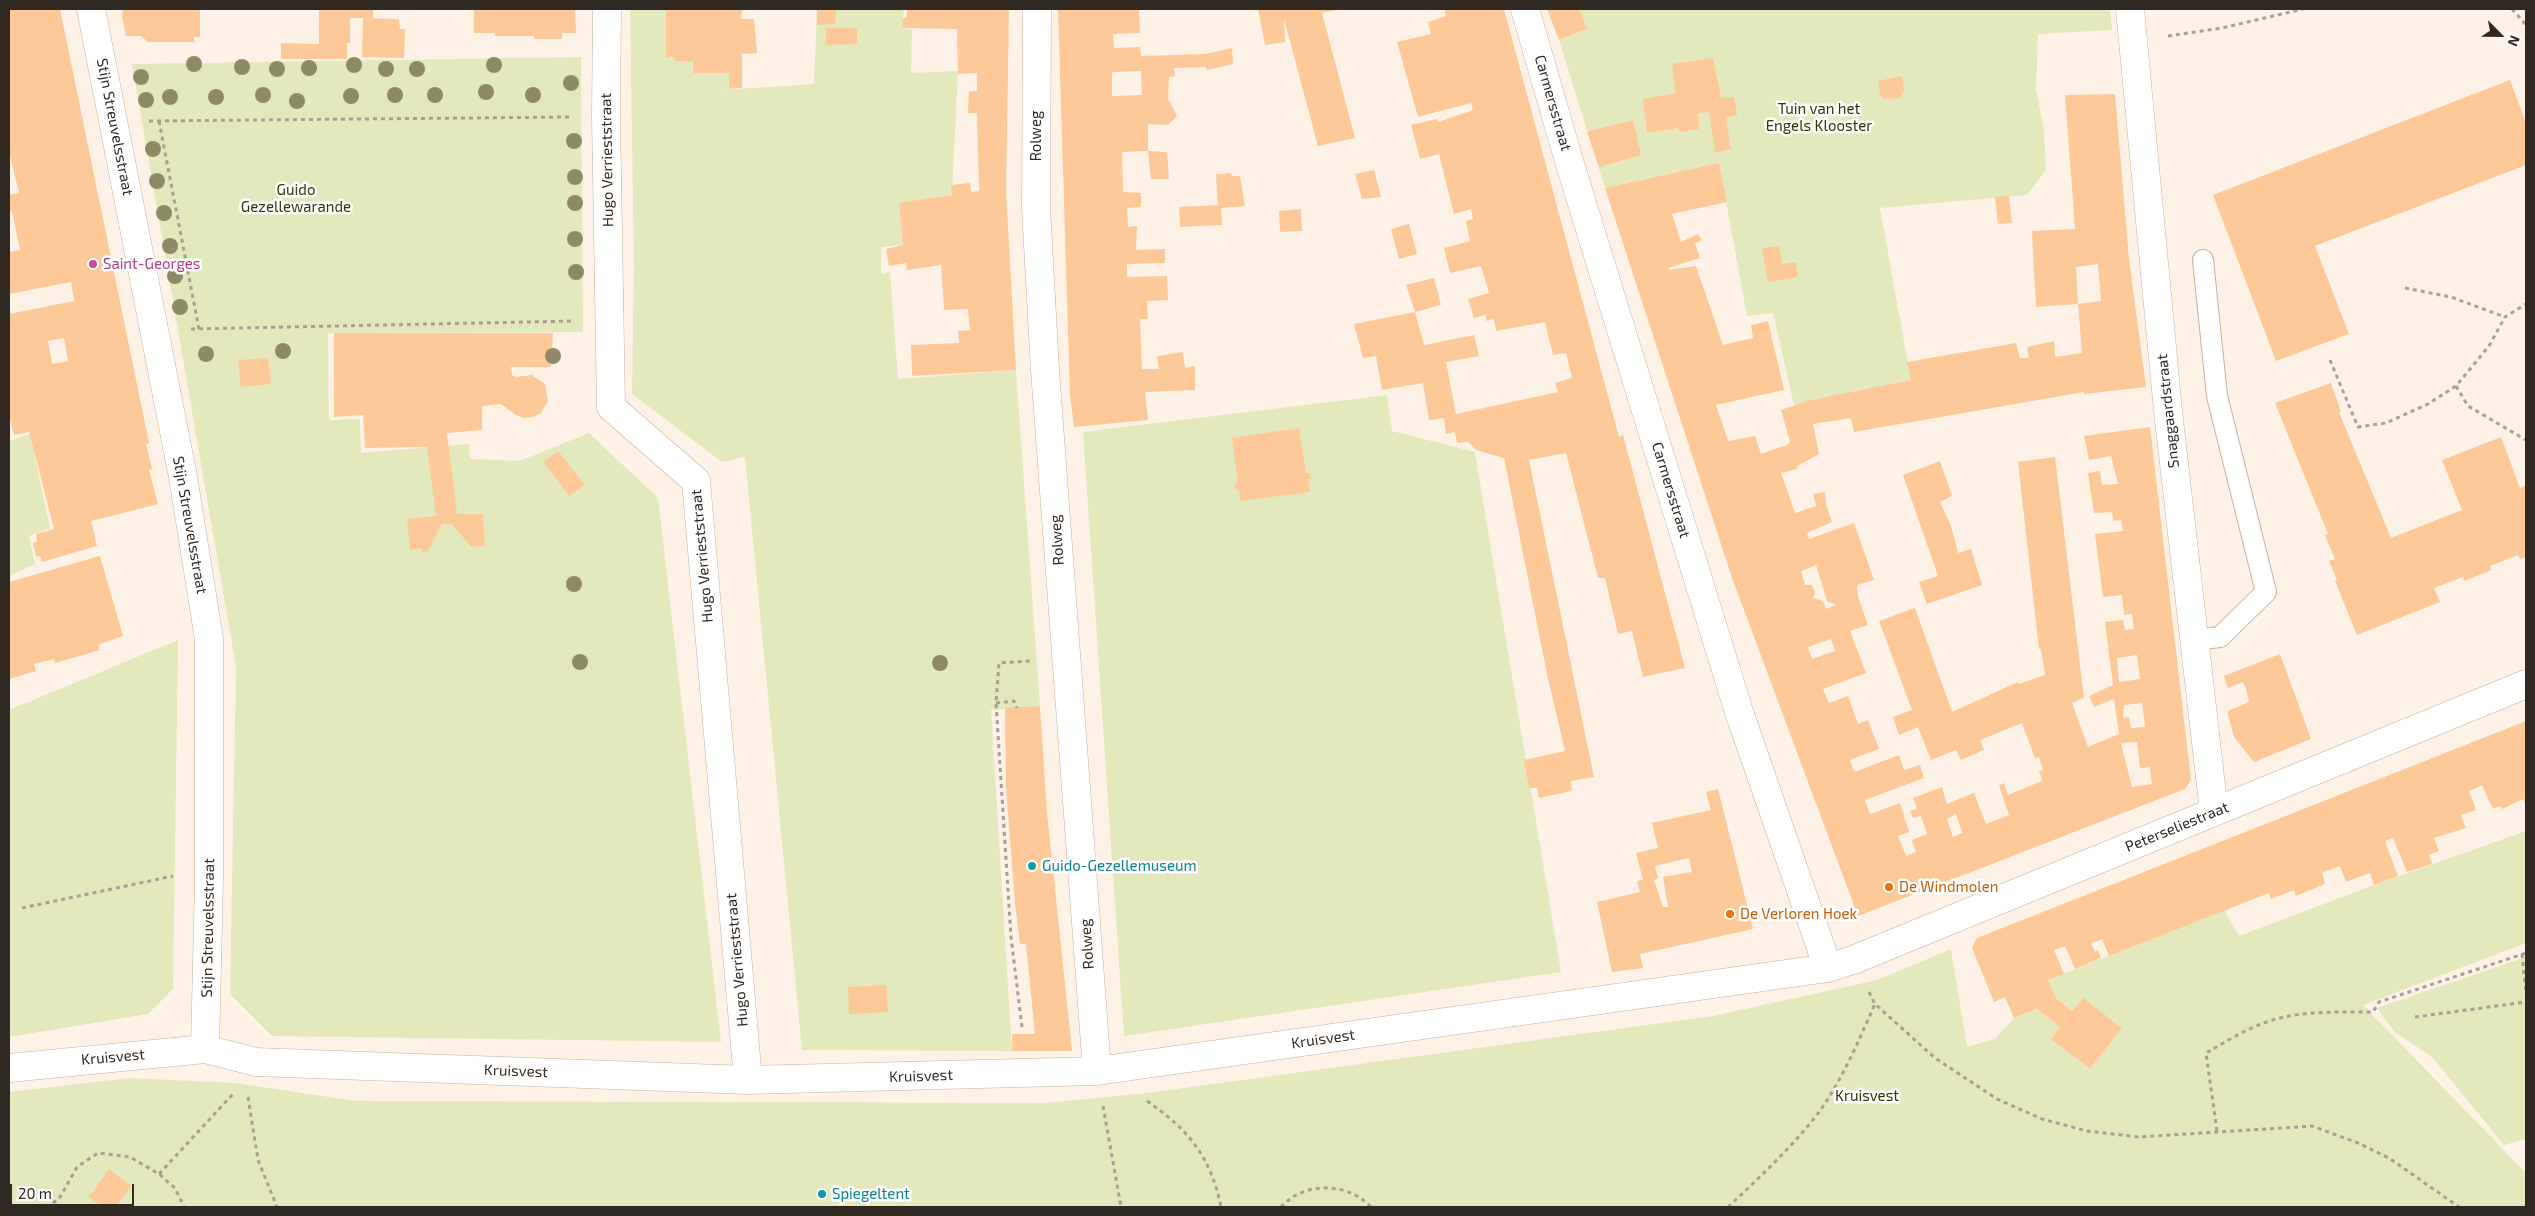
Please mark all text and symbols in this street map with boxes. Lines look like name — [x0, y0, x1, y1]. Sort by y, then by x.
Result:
north arrow — [2475, 10, 2525, 60]
text: N — [2504, 33, 2524, 49]
street label: Carmersstraat — [1531, 53, 1575, 153]
street label: Stijn Streuvelsstraat — [93, 57, 137, 197]
street label: Hugo Verrieststraat — [597, 93, 617, 227]
park label: Tuin van het Engels Klooster — [1766, 100, 1872, 135]
street label: Rolweg — [1027, 111, 1045, 161]
park label: Guido Gezellewarande — [241, 181, 351, 216]
place label: Saint-Georges — [103, 255, 200, 273]
marker: Saint-Georges — [87, 258, 99, 270]
street label: Snaggaardstraat — [2153, 353, 2183, 469]
street label: Carmersstraat — [1648, 440, 1694, 540]
street label: Stijn Streuvelsstraat — [169, 455, 211, 595]
street label: Hugo Verrieststraat — [687, 488, 717, 624]
street label: Rolweg — [1046, 514, 1068, 566]
street label: Peterseliestraat — [2123, 798, 2231, 856]
place label: Guido-Gezellemuseum — [1042, 857, 1197, 875]
street label: Stijn Streuvelsstraat — [198, 858, 218, 998]
marker: Guido-Gezellemuseum — [1026, 860, 1038, 872]
place label: De Windmolen — [1899, 878, 1998, 896]
marker: De Windmolen — [1883, 881, 1895, 893]
street label: Hugo Verrieststraat — [722, 892, 752, 1028]
place label: De Verloren Hoek — [1740, 905, 1857, 923]
marker: De Verloren Hoek — [1724, 908, 1736, 920]
street label: Rolweg — [1076, 918, 1098, 970]
street label: Kruisvest — [1290, 1026, 1356, 1052]
street label: Kruisvest — [80, 1045, 146, 1069]
street label: Kruisvest — [484, 1061, 548, 1081]
street label: Kruisvest — [889, 1066, 953, 1086]
park label: Kruisvest — [1835, 1087, 1899, 1105]
scale bar — [12, 1174, 136, 1206]
text: 20 m — [18, 1184, 52, 1202]
place label: Spiegeltent — [832, 1185, 910, 1203]
marker: Spiegeltent — [816, 1188, 828, 1200]

